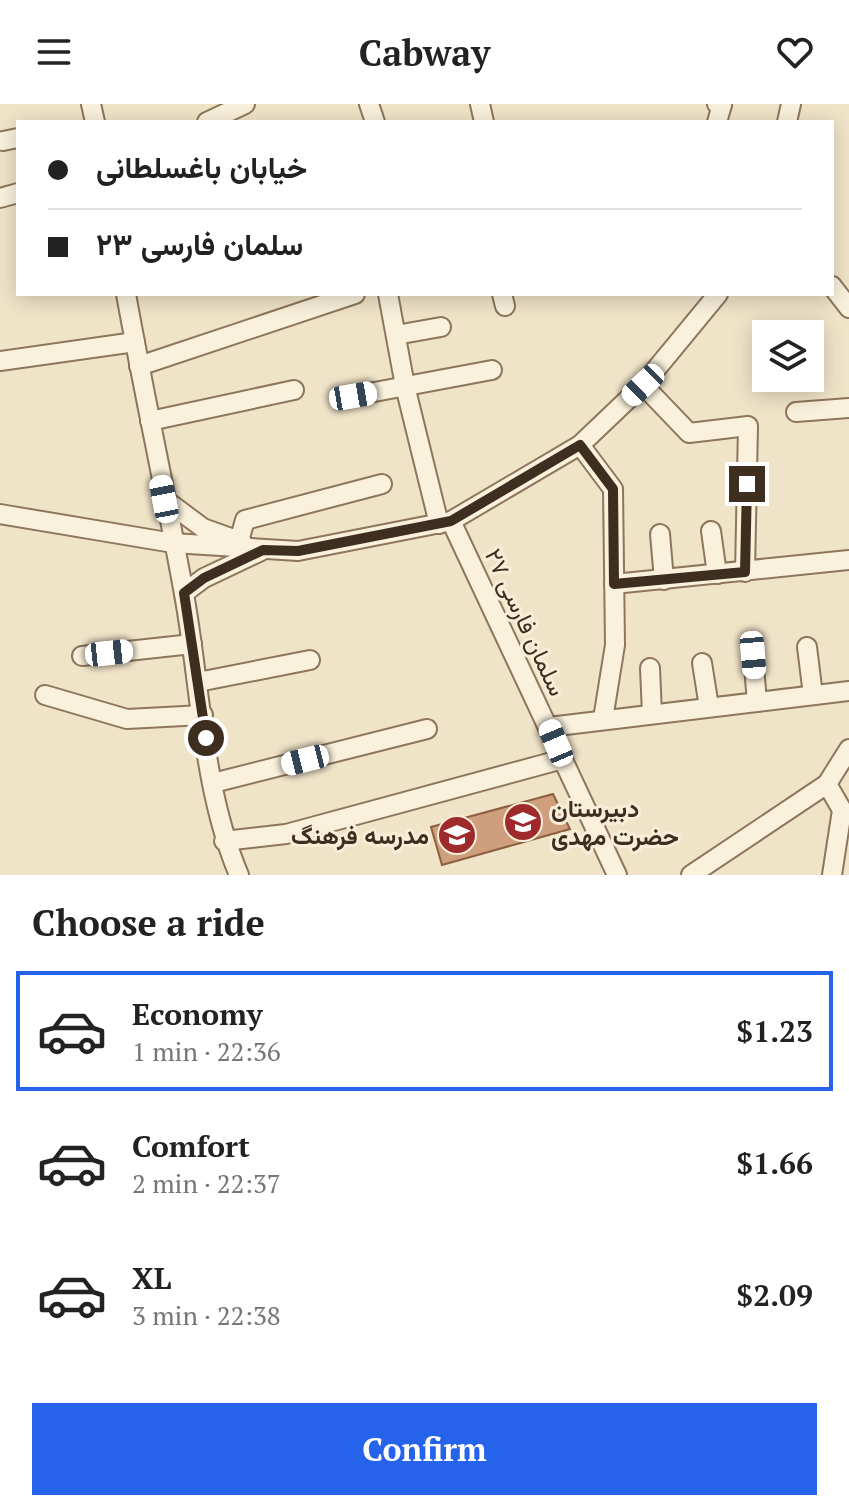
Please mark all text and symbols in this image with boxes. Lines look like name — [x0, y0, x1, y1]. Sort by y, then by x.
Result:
text: Cabway — [359, 29, 490, 76]
icon: menu — [32, 30, 76, 74]
icon: heart — [773, 30, 817, 74]
text: خیابان باغسلطانی — [96, 147, 307, 187]
text: سلمان فارسی ۲۳ — [96, 224, 303, 264]
map controls — [752, 320, 824, 392]
button: layers — [752, 320, 824, 392]
car — [617, 360, 669, 410]
car — [327, 380, 379, 412]
route end — [729, 466, 765, 502]
car — [148, 473, 180, 525]
street label: سلمان فارسی ۲۷ — [478, 543, 574, 701]
car — [739, 630, 767, 680]
car — [84, 639, 134, 667]
car — [536, 716, 576, 770]
route start — [188, 720, 224, 756]
car — [279, 743, 331, 777]
place label: دبیرستان حضرت مهدی — [551, 792, 679, 852]
school or university icon: دبیرستان حضرت مهدی — [502, 801, 544, 843]
school or university icon: مدرسه فرهنگ — [436, 814, 478, 856]
place label: مدرسه فرهنگ — [291, 819, 429, 851]
text: Choose a ride — [32, 899, 265, 946]
text: Economy — [132, 994, 263, 1034]
icon: car — [36, 995, 108, 1067]
text: $1.23 — [736, 1011, 813, 1051]
text: 1 min · 22:36 — [132, 1034, 281, 1068]
text: Comfort — [132, 1126, 250, 1166]
icon: car — [36, 1127, 108, 1199]
text: $1.66 — [736, 1143, 813, 1183]
text: 2 min · 22:37 — [132, 1166, 281, 1200]
text: XL — [132, 1258, 171, 1298]
icon: car — [36, 1259, 108, 1331]
text: $2.09 — [736, 1275, 813, 1315]
text: 3 min · 22:38 — [132, 1298, 281, 1332]
button: Confirm — [32, 1403, 817, 1495]

